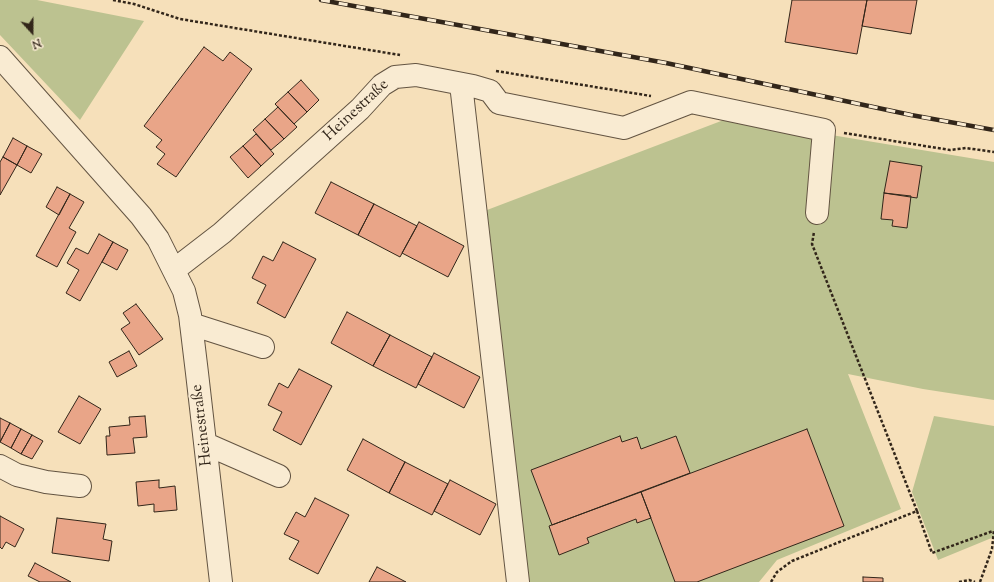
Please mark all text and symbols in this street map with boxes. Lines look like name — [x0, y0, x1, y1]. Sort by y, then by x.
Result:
north arrow — [12, 12, 52, 52]
text: N — [29, 34, 43, 52]
street label: Heinestraße — [320, 76, 394, 146]
street label: Heinestraße — [188, 383, 218, 467]

